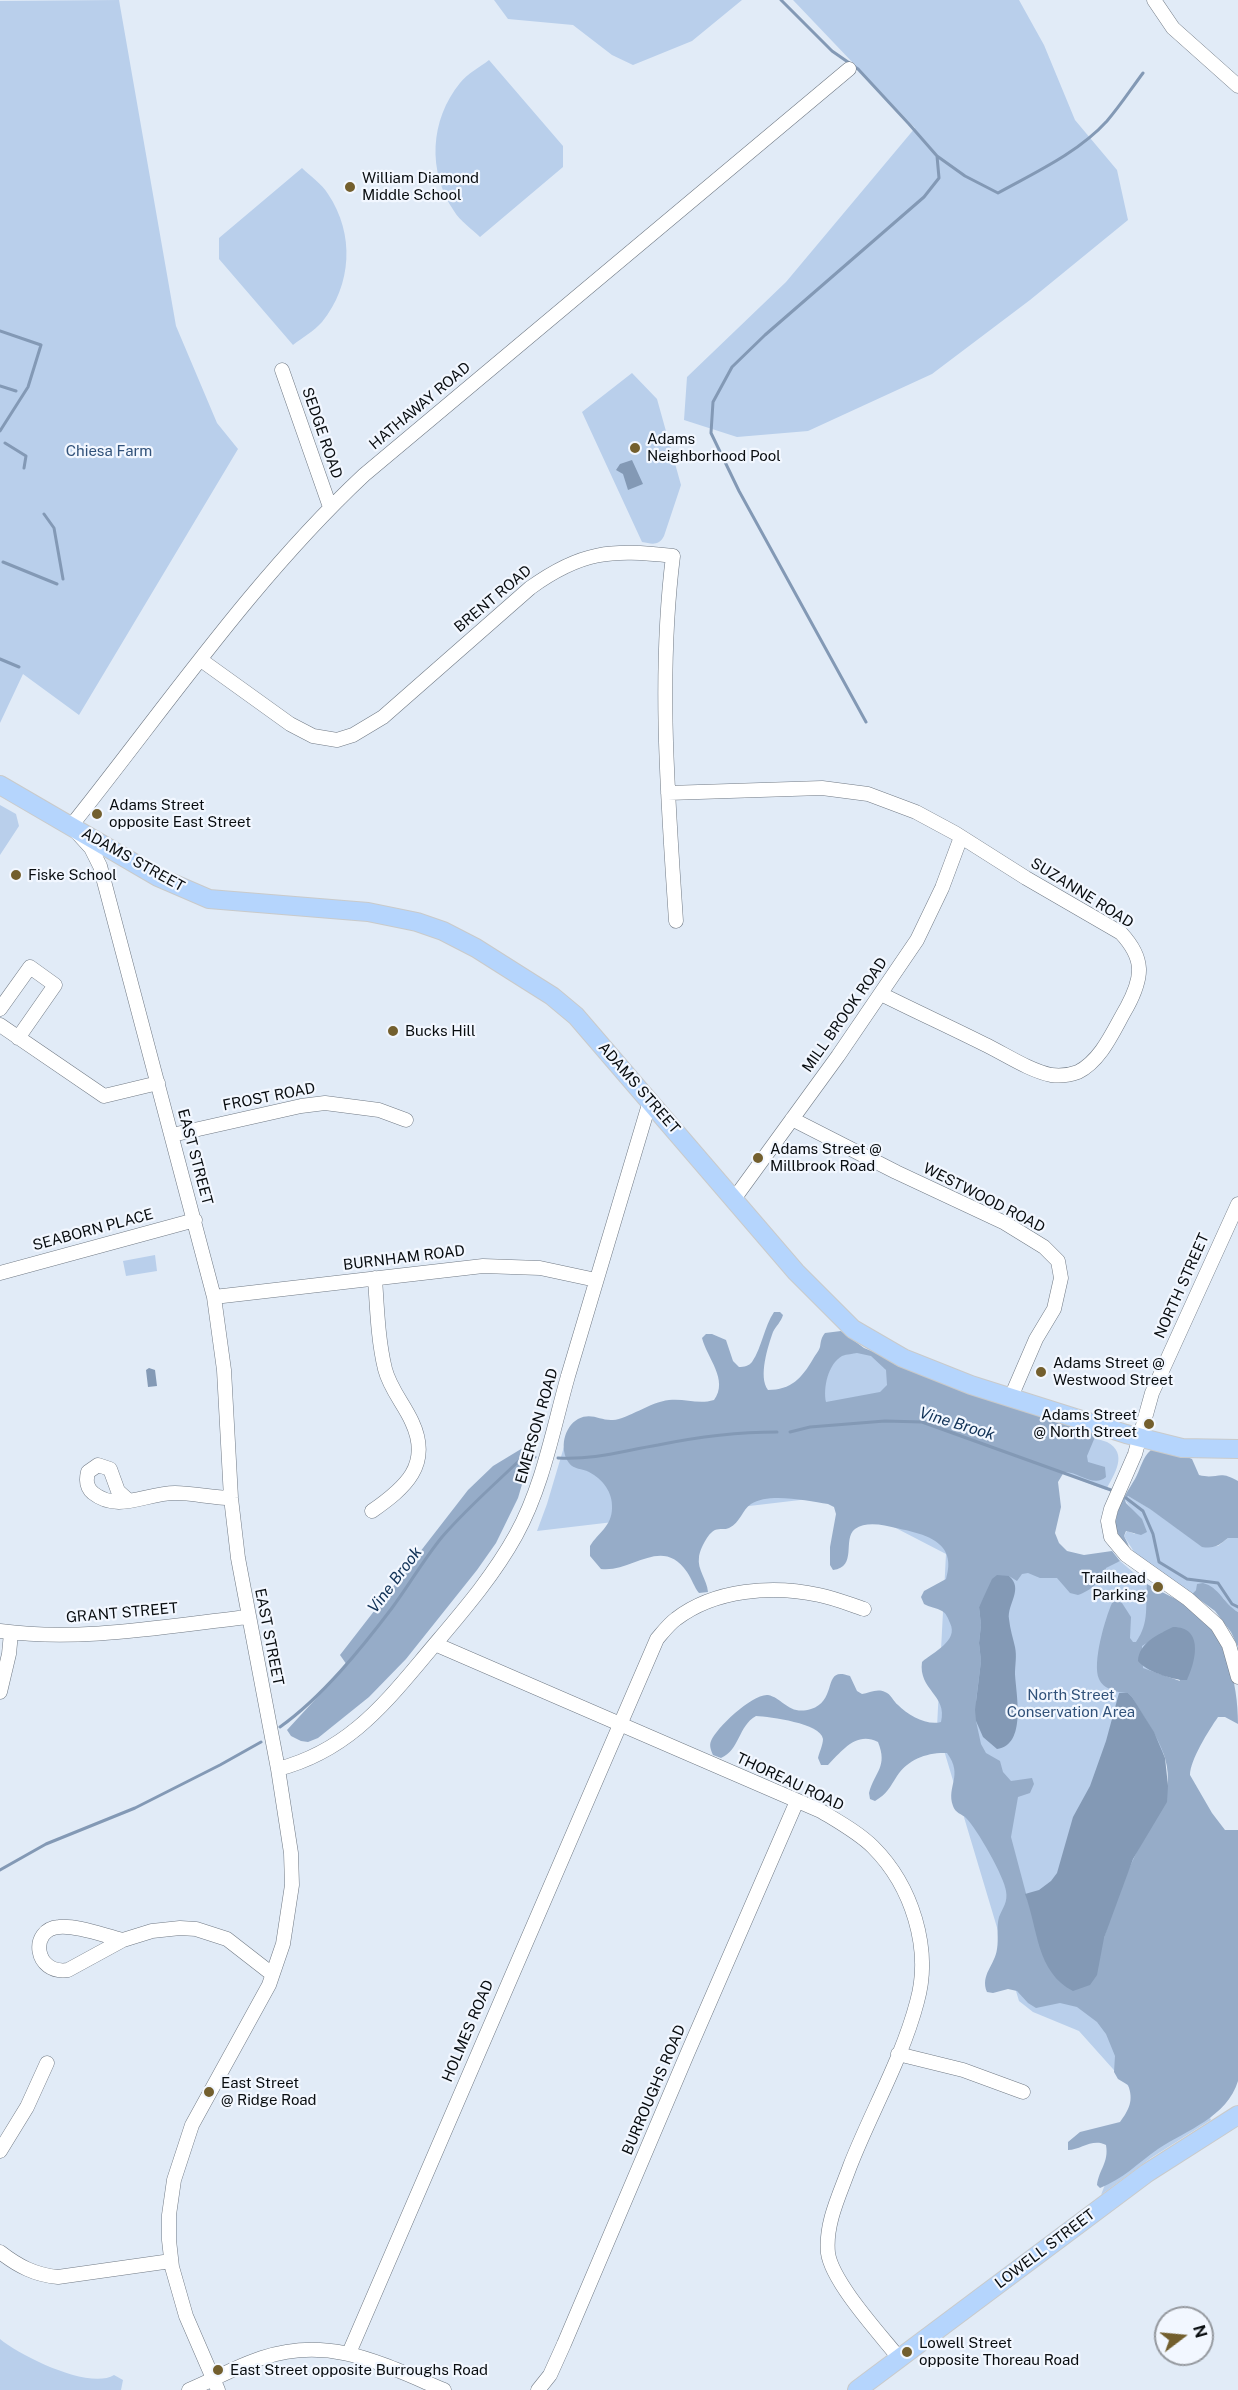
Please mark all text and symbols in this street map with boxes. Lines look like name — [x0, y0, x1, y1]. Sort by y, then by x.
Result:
place label: William Diamond Middle School — [362, 169, 479, 204]
marker: William Diamond Middle School — [343, 180, 357, 194]
street label: HATHAWAY ROAD — [366, 358, 474, 454]
street label: SEDGE ROAD — [298, 385, 346, 481]
place label: Adams Neighborhood Pool — [647, 430, 781, 465]
marker: Adams Neighborhood Pool — [628, 441, 642, 455]
park label: Chiesa Farm — [66, 442, 152, 460]
street label: BRENT ROAD — [451, 562, 535, 636]
place label: Adams Street opposite East Street — [109, 796, 251, 831]
marker: Adams Street opposite East Street — [90, 807, 104, 821]
street label: ADAMS STREET — [78, 824, 188, 896]
street label: SUZANNE ROAD — [1027, 854, 1137, 932]
place label: Fiske School — [28, 866, 117, 884]
marker: Fiske School — [9, 868, 23, 882]
street label: MILL BROOK ROAD — [799, 954, 891, 1076]
place label: Bucks Hill — [405, 1022, 475, 1040]
marker: Bucks Hill — [386, 1024, 400, 1038]
street label: ADAMS STREET — [594, 1039, 684, 1137]
street label: FROST ROAD — [221, 1079, 317, 1115]
street label: EAST STREET — [174, 1107, 216, 1207]
place label: Adams Street @ Millbrook Road — [770, 1140, 882, 1175]
marker: Adams Street @ Millbrook Road — [751, 1151, 765, 1165]
street label: WESTWOOD ROAD — [920, 1159, 1048, 1237]
street label: SEABORN PLACE — [31, 1205, 155, 1255]
street label: NORTH STREET — [1151, 1231, 1213, 1341]
street label: BURNHAM ROAD — [342, 1242, 466, 1274]
place label: Adams Street @ Westwood Street — [1053, 1354, 1173, 1389]
marker: Adams Street @ Westwood Street — [1034, 1365, 1048, 1379]
street label: EMERSON ROAD — [512, 1366, 562, 1486]
water label: Vine Brook — [917, 1403, 997, 1445]
place label: Adams Street @ North Street — [1034, 1406, 1137, 1441]
marker: Adams Street @ North Street — [1142, 1417, 1156, 1431]
water label: Vine Brook — [364, 1543, 426, 1617]
place label: Trailhead Parking — [1081, 1569, 1146, 1604]
marker: Trailhead Parking — [1151, 1580, 1165, 1594]
street label: EAST STREET — [251, 1587, 287, 1687]
street label: GRANT STREET — [65, 1599, 179, 1627]
park label: North Street Conservation Area — [1007, 1686, 1135, 1721]
street label: THOREAU ROAD — [733, 1749, 847, 1815]
street label: HOLMES ROAD — [438, 1977, 498, 2085]
street label: BURROUGHS ROAD — [618, 2022, 690, 2158]
place label: East Street @ Ridge Road — [221, 2074, 317, 2109]
marker: East Street @ Ridge Road — [202, 2085, 216, 2099]
street label: LOWELL STREET — [991, 2206, 1099, 2292]
north arrow — [1154, 2306, 1214, 2366]
text: N — [1189, 2323, 1211, 2340]
place label: Lowell Street opposite Thoreau Road — [919, 2334, 1079, 2369]
marker: Lowell Street opposite Thoreau Road — [900, 2345, 914, 2359]
place label: East Street opposite Burroughs Road — [230, 2361, 488, 2379]
marker: East Street opposite Burroughs Road — [211, 2363, 225, 2377]

